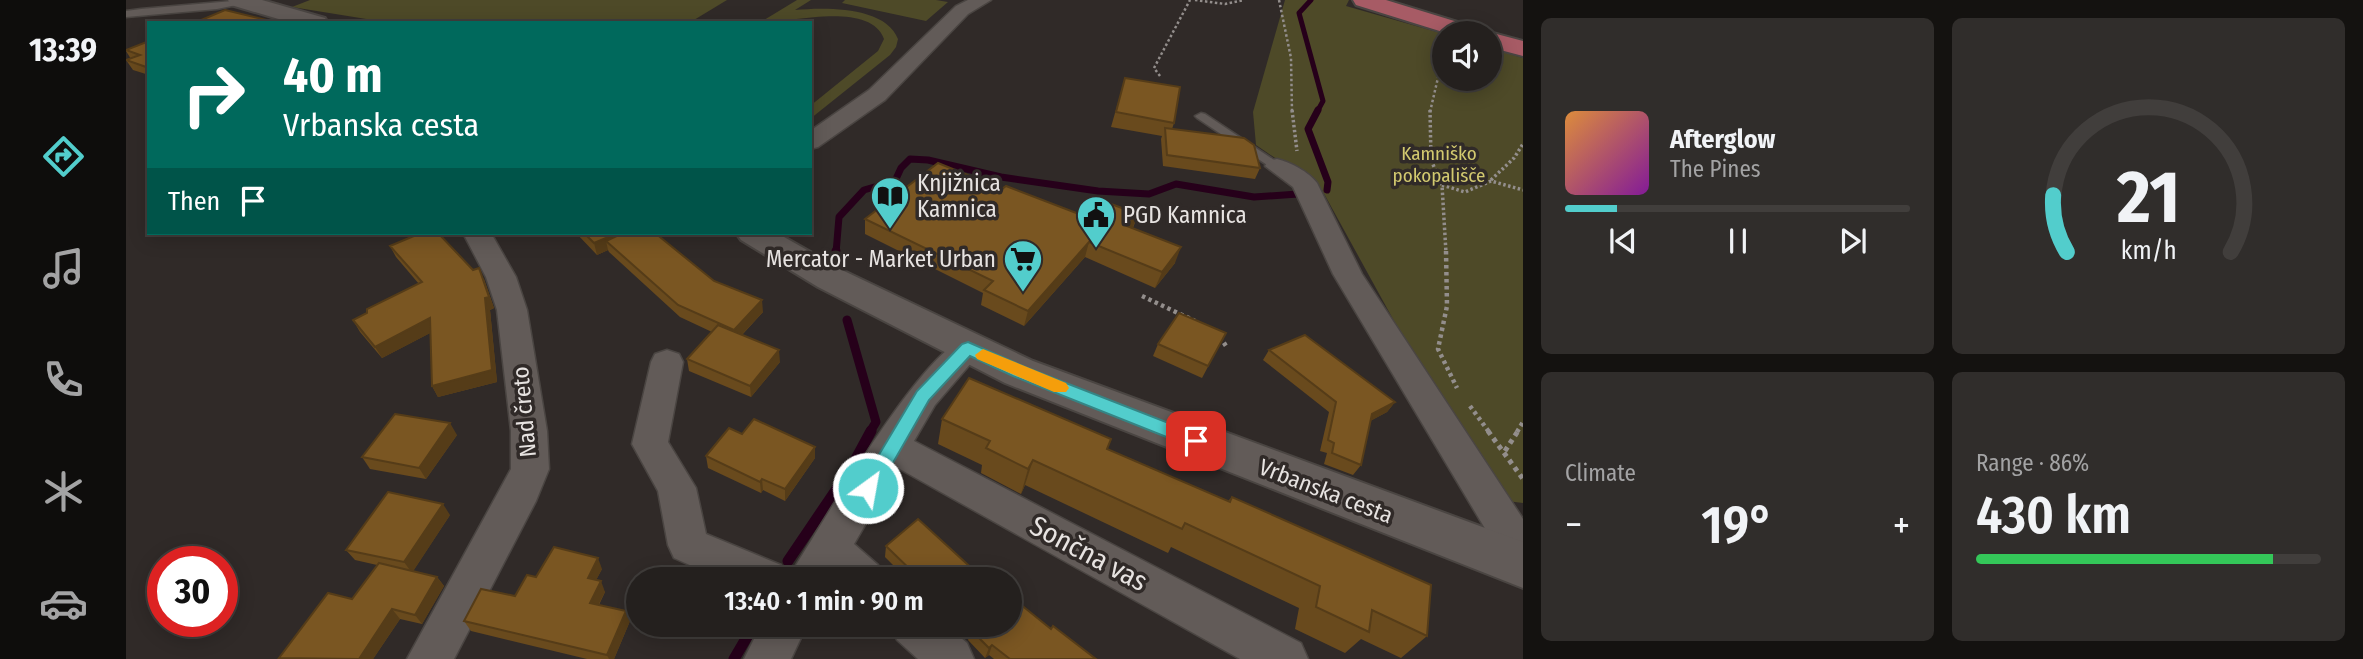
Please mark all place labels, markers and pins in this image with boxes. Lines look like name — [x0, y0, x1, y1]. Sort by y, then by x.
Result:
place label: Knjižnica Kamnica — [917, 169, 1001, 223]
library icon: Knjižnica Kamnica — [869, 175, 911, 230]
public building icon: PGD Kamnica — [1075, 194, 1117, 249]
place label: PGD Kamnica — [1123, 201, 1247, 229]
supermarket icon: Mercator - Market Urban — [1002, 238, 1044, 293]
place label: Mercator - Market Urban — [766, 245, 996, 273]
pin — [1166, 411, 1226, 471]

